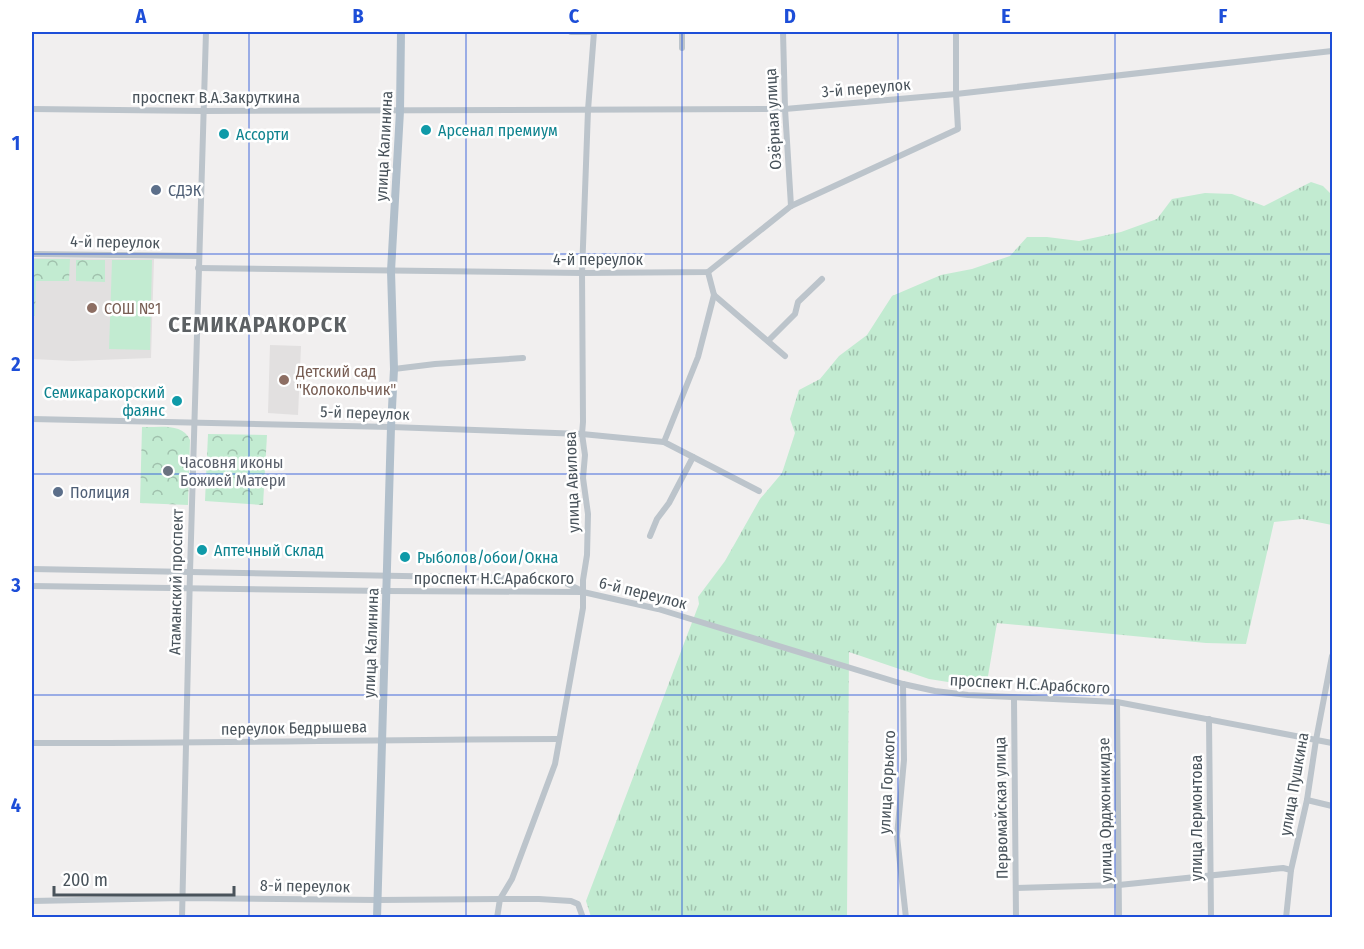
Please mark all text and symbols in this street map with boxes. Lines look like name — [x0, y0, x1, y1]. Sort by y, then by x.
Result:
text: A — [135, 4, 148, 28]
text: B — [352, 4, 364, 28]
text: C — [569, 4, 580, 28]
text: D — [784, 4, 796, 28]
text: E — [1001, 4, 1011, 28]
text: F — [1219, 4, 1228, 28]
street label: Озёрная улица — [761, 68, 785, 170]
street label: 3-й переулок — [821, 75, 912, 101]
street label: проспект В.А.Закруткина — [132, 88, 300, 107]
street label: улица Калинина — [372, 90, 396, 202]
place label: Арсенал премиум — [438, 121, 558, 140]
marker: Арсенал премиум — [419, 123, 433, 137]
place label: Ассорти — [236, 125, 289, 144]
marker: Ассорти — [217, 127, 231, 141]
text: 1 — [12, 131, 20, 155]
place label: СДЭК — [168, 181, 202, 200]
marker: СДЭК — [149, 183, 163, 197]
street label: 4-й переулок — [70, 232, 161, 252]
street label: 4-й переулок — [553, 250, 643, 269]
place label: СОШ №1 — [104, 299, 161, 318]
marker: СОШ №1 — [85, 301, 99, 315]
district label: СЕМИКАРАКОРСК — [168, 311, 348, 338]
text: 2 — [10, 352, 21, 376]
place label: Детский сад "Колокольчик" — [295, 362, 396, 399]
marker: Детский сад "Колокольчик" — [277, 373, 291, 387]
place label: Семикаракорский фаянс — [44, 383, 165, 420]
marker: Семикаракорский фаянс — [170, 394, 184, 408]
street label: 5-й переулок — [320, 402, 411, 424]
street label: улица Авилова — [561, 431, 583, 533]
place label: Часовня иконы Божией Матери — [180, 453, 286, 490]
marker: Часовня иконы Божией Матери — [161, 464, 175, 478]
place label: Полиция — [70, 483, 130, 502]
marker: Полиция — [51, 485, 65, 499]
street label: Атаманский проспект — [165, 508, 187, 655]
place label: Аптечный Склад — [214, 541, 324, 560]
marker: Аптечный Склад — [195, 543, 209, 557]
place label: Рыболов/обои/Окна — [417, 548, 559, 567]
marker: Рыболов/обои/Окна — [398, 550, 412, 564]
street label: проспект Н.С.Арабского — [414, 569, 574, 588]
text: 3 — [10, 573, 21, 597]
street label: 6-й переулок — [597, 573, 689, 613]
street label: улица Калинина — [360, 587, 382, 699]
street label: проспект Н.С.Арабского — [949, 670, 1111, 698]
street label: переулок Бедрышева — [221, 717, 367, 739]
street label: улица Горького — [875, 730, 899, 834]
street label: улица Пушкина — [1276, 731, 1312, 837]
street label: Первомайская улица — [990, 737, 1012, 879]
street label: улица Орджоникидзе — [1094, 737, 1116, 883]
street label: улица Лермонтова — [1187, 755, 1206, 881]
text: 4 — [11, 793, 21, 817]
scale bar — [54, 859, 234, 897]
text: 200 m — [63, 869, 108, 891]
street label: 8-й переулок — [260, 876, 351, 896]

